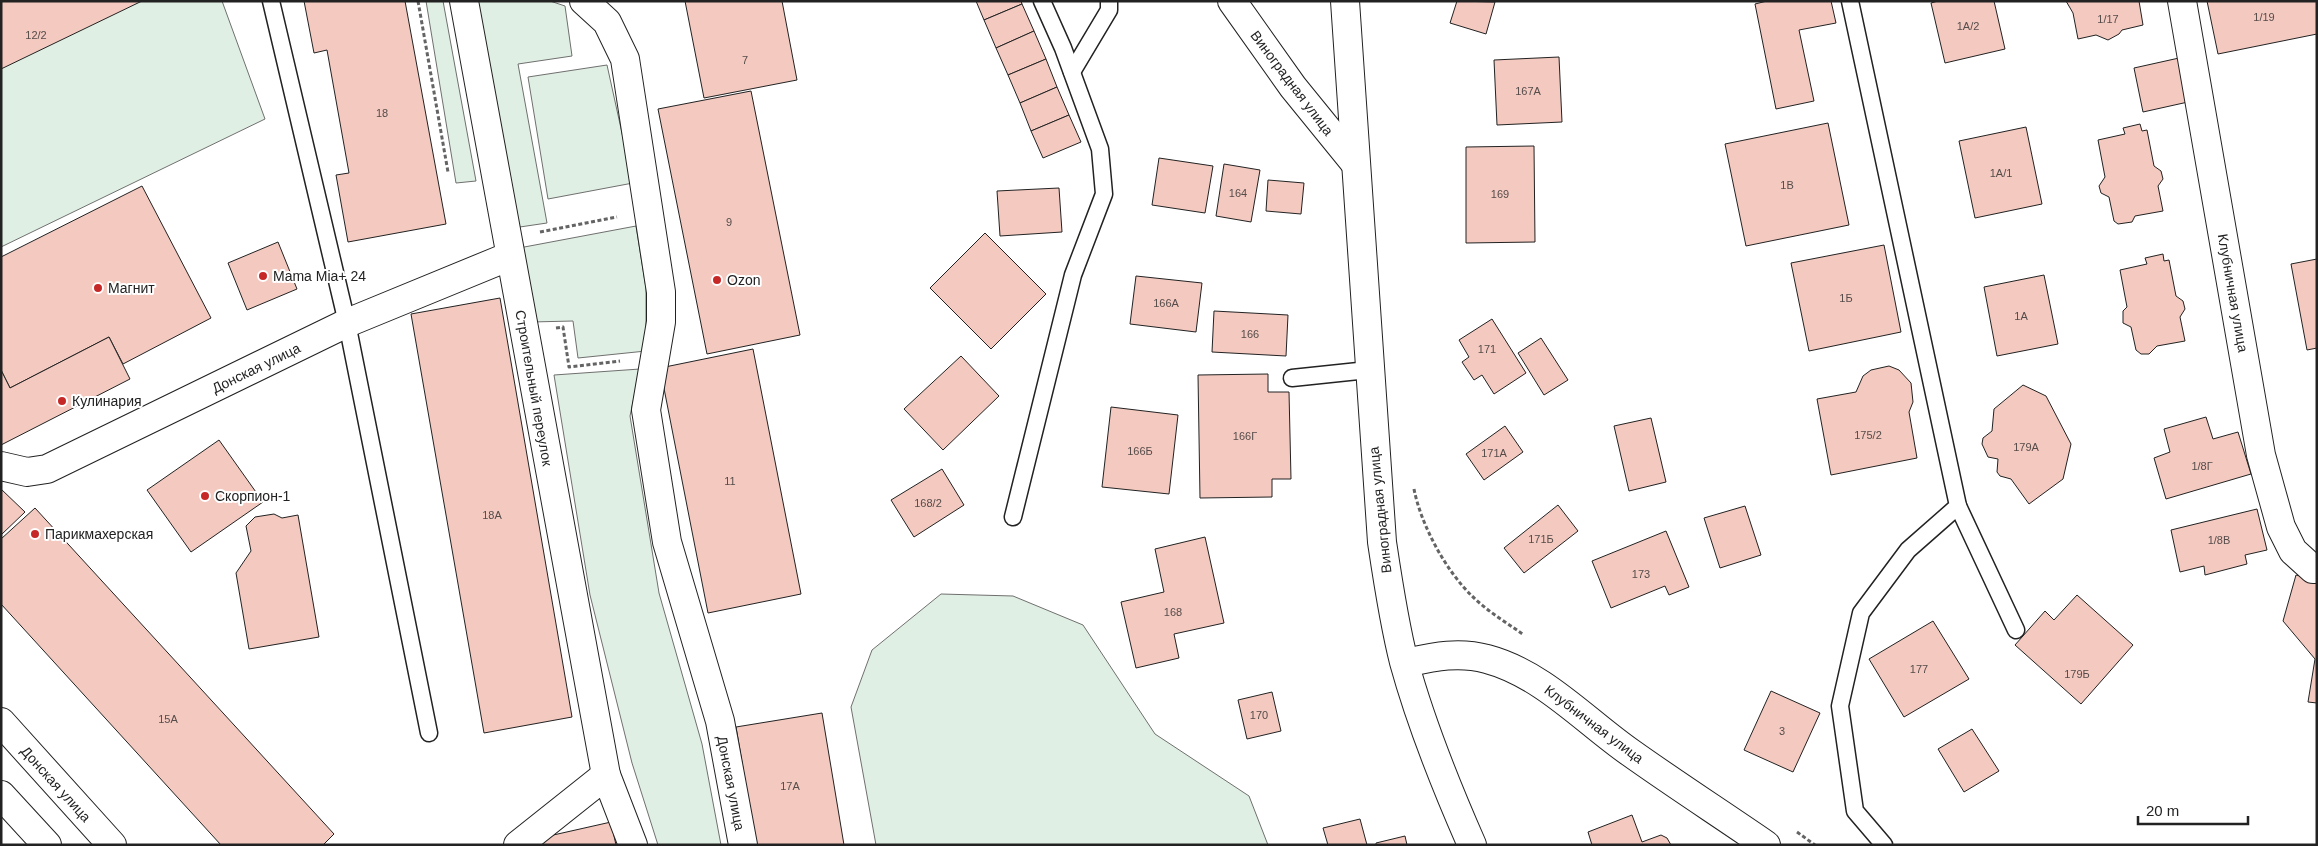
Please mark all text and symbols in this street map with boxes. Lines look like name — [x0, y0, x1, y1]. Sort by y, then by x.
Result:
house number: 1/19 — [2253, 11, 2275, 23]
house number: 1/17 — [2097, 13, 2119, 25]
house number: 1А/2 — [1957, 20, 1979, 32]
street label: Виноградная улица — [1247, 27, 1337, 139]
house number: 12/2 — [25, 29, 47, 41]
house number: 7 — [742, 54, 748, 66]
house number: 167А — [1515, 85, 1542, 97]
house number: 18 — [376, 107, 388, 119]
house number: 1А/1 — [1990, 167, 2012, 179]
house number: 1В — [1780, 179, 1794, 191]
house number: 164 — [1229, 187, 1247, 199]
house number: 169 — [1491, 188, 1509, 200]
house number: 9 — [726, 216, 732, 228]
street label: Клубничная улица — [2215, 233, 2251, 354]
place label: Mama Mia+ 24 — [273, 268, 366, 284]
marker: Mama Mia+ 24 — [257, 270, 269, 282]
place label: Ozon — [727, 272, 760, 288]
marker: Ozon — [711, 274, 723, 286]
place label: Магнит — [108, 280, 155, 296]
marker: Магнит — [92, 282, 104, 294]
house number: 1Б — [1839, 292, 1853, 304]
house number: 166А — [1153, 297, 1180, 309]
street label: Строительный переулок — [512, 309, 556, 468]
house number: 1А — [2014, 310, 2028, 322]
house number: 166 — [1241, 328, 1259, 340]
street label: Донская улица — [209, 340, 303, 396]
house number: 171 — [1478, 343, 1496, 355]
place label: Кулинария — [72, 393, 142, 409]
marker: Кулинария — [56, 395, 68, 407]
house number: 175/2 — [1854, 429, 1882, 441]
house number: 166Г — [1233, 430, 1257, 442]
house number: 179А — [2013, 441, 2040, 453]
house number: 166Б — [1127, 445, 1153, 457]
street label: Виноградная улица — [1365, 446, 1395, 574]
house number: 171А — [1481, 447, 1508, 459]
house number: 1/8Г — [2191, 460, 2213, 472]
house number: 11 — [724, 475, 736, 487]
place label: Скорпион-1 — [215, 488, 291, 504]
marker: Скорпион-1 — [199, 490, 211, 502]
house number: 168/2 — [914, 497, 942, 509]
house number: 18А — [482, 509, 502, 521]
place label: Парикмахерская — [45, 526, 153, 542]
marker: Парикмахерская — [29, 528, 41, 540]
house number: 171Б — [1528, 533, 1554, 545]
house number: 1/8В — [2208, 534, 2230, 546]
house number: 173 — [1632, 568, 1650, 580]
house number: 168 — [1164, 606, 1182, 618]
house number: 177 — [1910, 663, 1928, 675]
house number: 179Б — [2064, 668, 2090, 680]
street label: Клубничная улица — [1541, 682, 1647, 767]
house number: 170 — [1250, 709, 1268, 721]
house number: 15А — [158, 713, 178, 725]
house number: 3 — [1779, 725, 1785, 737]
street label: Донская улица — [714, 734, 748, 832]
street label: Донская улица — [18, 743, 94, 825]
house number: 17А — [780, 780, 800, 792]
scale bar — [2138, 794, 2248, 826]
text: 20 m — [2146, 802, 2179, 819]

